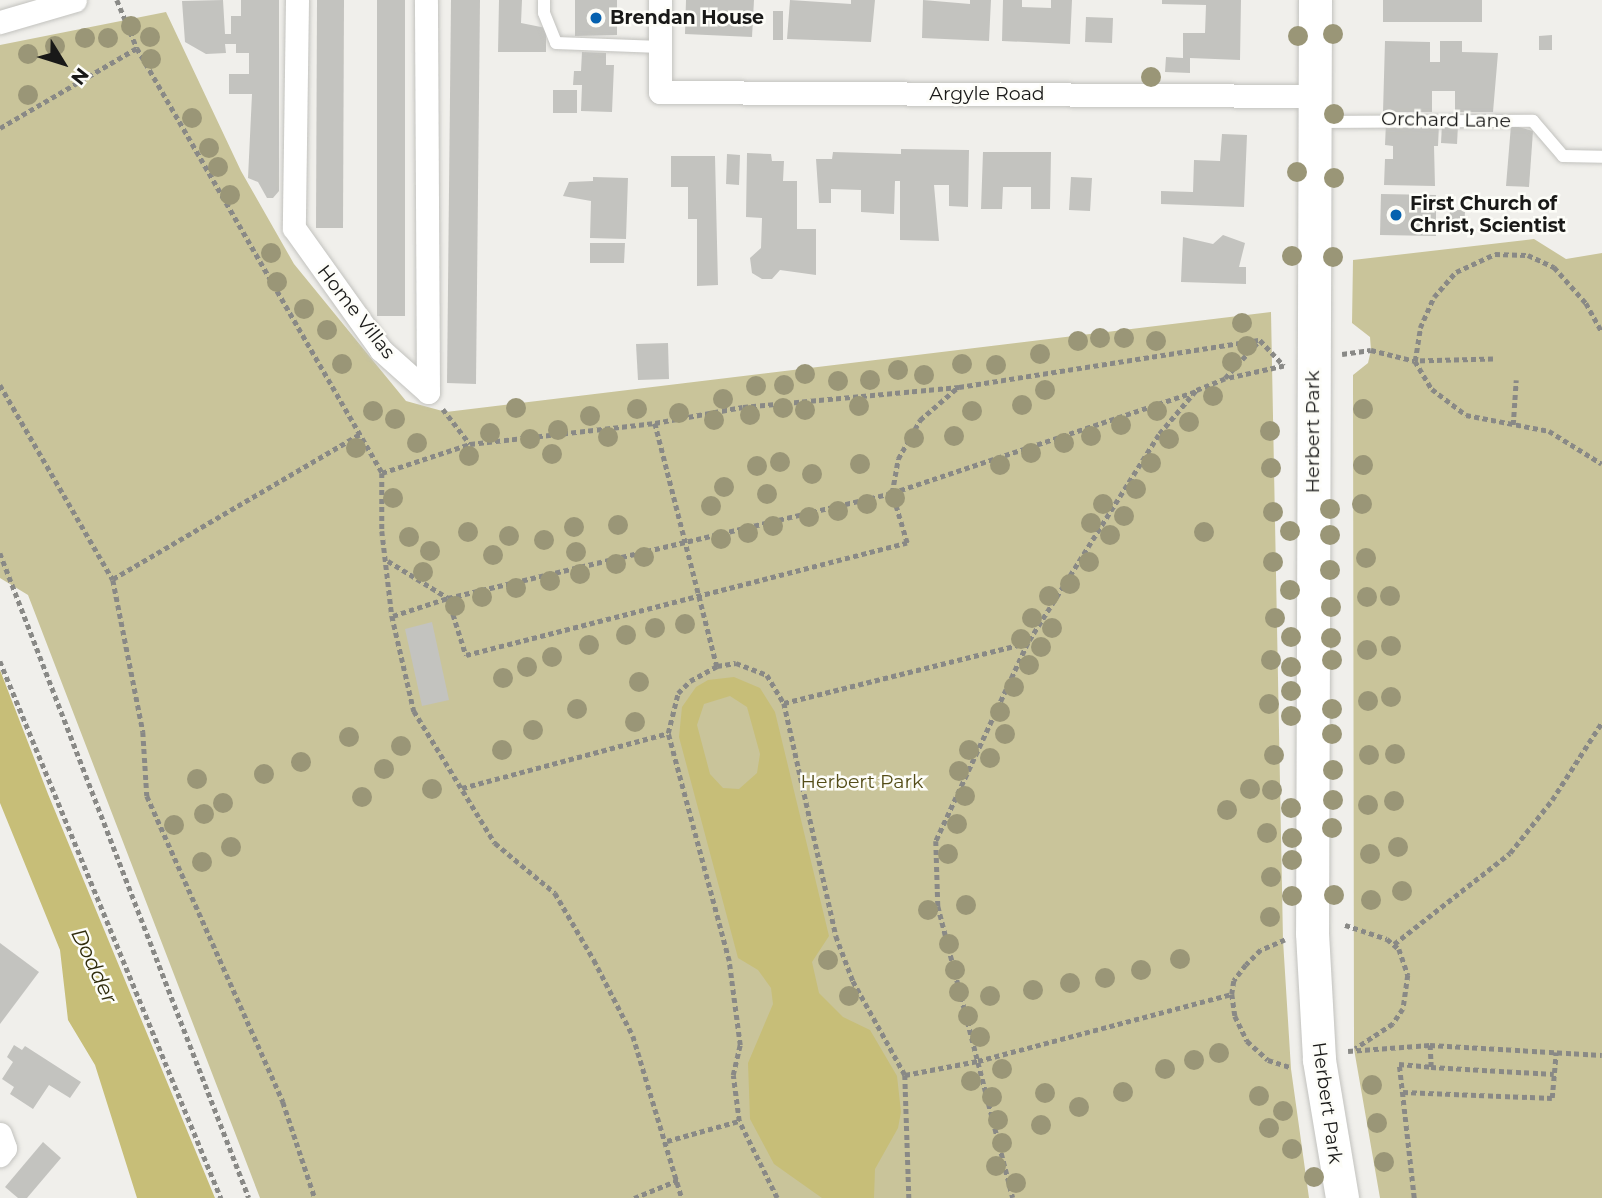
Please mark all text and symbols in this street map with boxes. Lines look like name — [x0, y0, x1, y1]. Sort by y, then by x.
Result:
place label: Brendan House — [610, 7, 764, 29]
marker: Brendan House — [588, 10, 604, 26]
north arrow — [28, 28, 98, 98]
text: N — [66, 63, 94, 89]
street label: Argyle Road — [929, 83, 1045, 105]
street label: Orchard Lane — [1381, 107, 1511, 133]
place label: First Church of Christ, Scientist — [1410, 193, 1566, 237]
marker: First Church of Christ, Scientist — [1388, 207, 1404, 223]
street label: Home Villas — [312, 261, 400, 363]
street label: Herbert Park — [1302, 371, 1324, 493]
park label: Herbert Park — [801, 771, 923, 793]
water label: Dodder — [66, 924, 122, 1008]
street label: Herbert Park — [1307, 1041, 1347, 1165]

